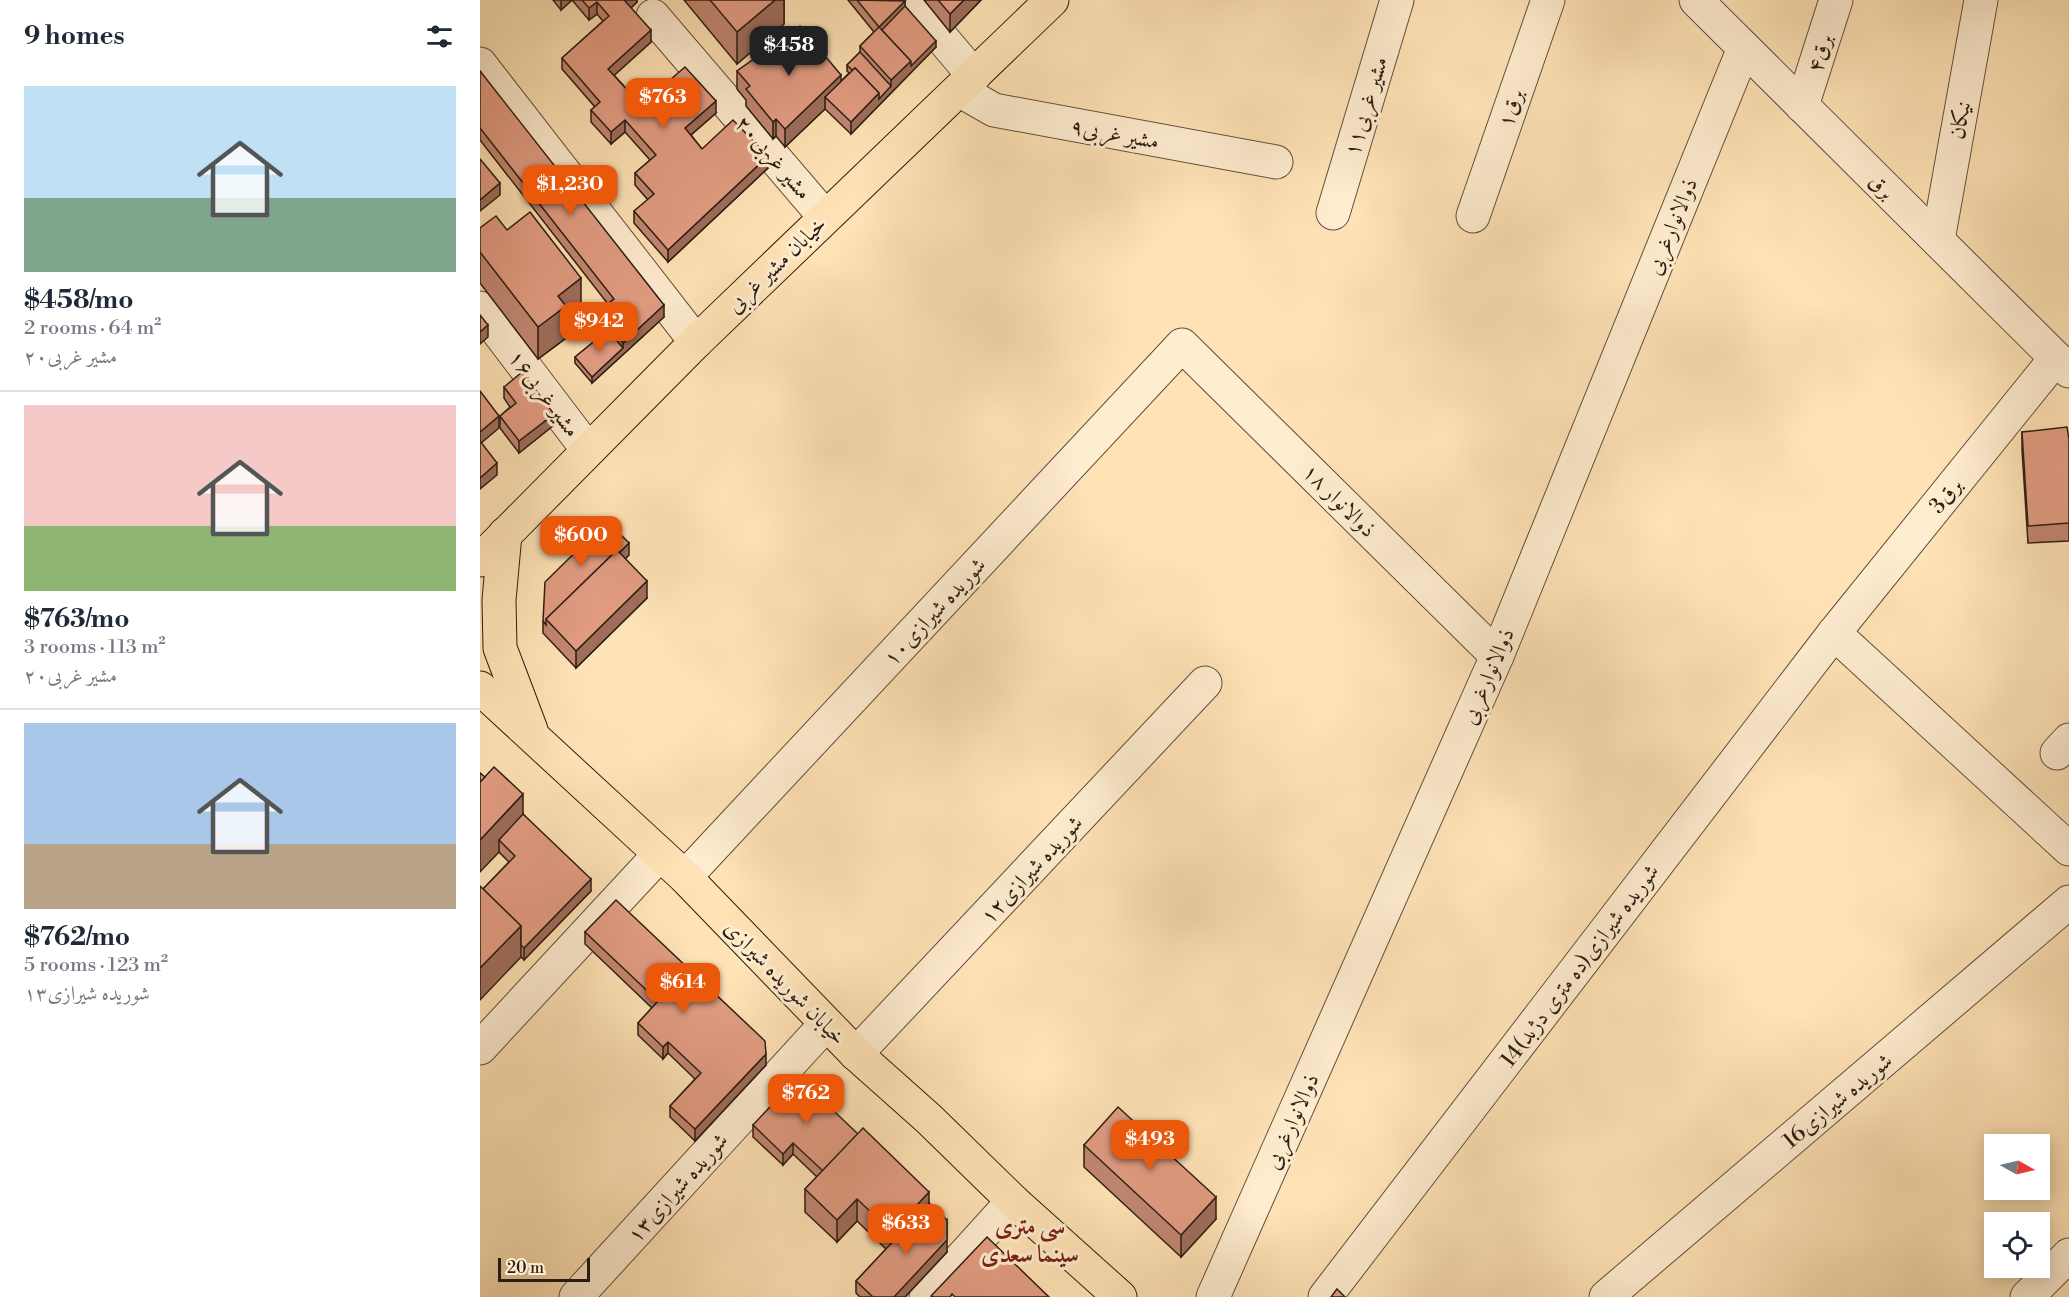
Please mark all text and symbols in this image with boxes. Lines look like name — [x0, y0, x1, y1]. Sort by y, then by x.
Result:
text: 9 homes — [24, 20, 125, 52]
icon: filters — [423, 20, 456, 53]
pin: $458 — [753, 26, 825, 77]
street label: برق۴ — [1802, 31, 1839, 76]
text: $458 — [764, 33, 814, 58]
street label: مشیر غربی۱۱ — [1339, 54, 1396, 160]
pin: $763 — [627, 78, 699, 129]
text: $763 — [639, 85, 687, 110]
street label: برق۱ — [1492, 86, 1530, 131]
street label: نیکان — [1944, 99, 1977, 141]
street label: مشیر غربی۲۰ — [728, 110, 817, 207]
street label: مشیر غربی۹ — [1068, 113, 1161, 158]
icon: home — [186, 125, 294, 233]
pin: $1,230 — [521, 165, 619, 216]
street label: برق — [1862, 168, 1900, 206]
text: $1,230 — [537, 172, 603, 197]
street label: ذوالانوارغربی — [1641, 174, 1706, 280]
street label: خیابان مشیر غربی — [722, 211, 834, 321]
text: $458/mo — [24, 284, 133, 316]
pin: $942 — [563, 302, 635, 353]
text: $942 — [574, 309, 624, 334]
text: 2 rooms · 64 m² — [24, 316, 161, 341]
text: مشیر غربی۲۰ — [24, 345, 117, 370]
street label: مشیر غربی۱۶ — [501, 345, 585, 444]
icon: home — [186, 444, 294, 552]
street label: ذوالانوار ۱۸ — [1296, 459, 1381, 544]
street label: 3برق — [1924, 473, 1969, 519]
pin: $600 — [545, 516, 617, 567]
text: $600 — [554, 523, 608, 548]
street label: ۱۰شوریده شیرازی — [878, 552, 992, 672]
text: $763/mo — [24, 603, 130, 635]
street label: ذوالانوارغربی — [1456, 624, 1523, 730]
text: 3 rooms · 113 m² — [24, 635, 165, 660]
text: مشیر غربی۲۰ — [24, 664, 117, 689]
icon: home — [186, 762, 294, 870]
street label: شوریده شیرازی۱۲ — [975, 810, 1089, 930]
street label: 14شوریده شیرازی(ده متری دژبد) — [1495, 859, 1665, 1073]
street label: خیابان شوریده شیرازی — [718, 915, 852, 1051]
text: $762/mo — [24, 921, 130, 953]
text: 5 rooms · 123 m² — [24, 953, 168, 978]
pin: $614 — [647, 963, 719, 1014]
text: $614 — [660, 970, 706, 995]
text: شوریده شیرازی۱۳ — [24, 982, 150, 1007]
street label: شوریده شیرازی16 — [1778, 1048, 1898, 1155]
street label: ذوالانوارغربی — [1259, 1070, 1327, 1174]
pin: $762 — [770, 1074, 842, 1125]
text: $762 — [782, 1081, 830, 1106]
pin: $493 — [1114, 1120, 1186, 1171]
text: $493 — [1125, 1127, 1175, 1152]
street label: شوریده شیرازی۱۳ — [622, 1128, 734, 1248]
north arrow — [1984, 1134, 2050, 1200]
map controls — [1984, 1134, 2050, 1278]
pin: $633 — [870, 1204, 942, 1255]
text: $633 — [882, 1211, 930, 1236]
district label: سی متری سینما سعدی — [981, 1212, 1079, 1270]
button: locate — [1984, 1212, 2050, 1278]
scale bar — [498, 1255, 590, 1282]
text: 20 m — [507, 1258, 544, 1278]

